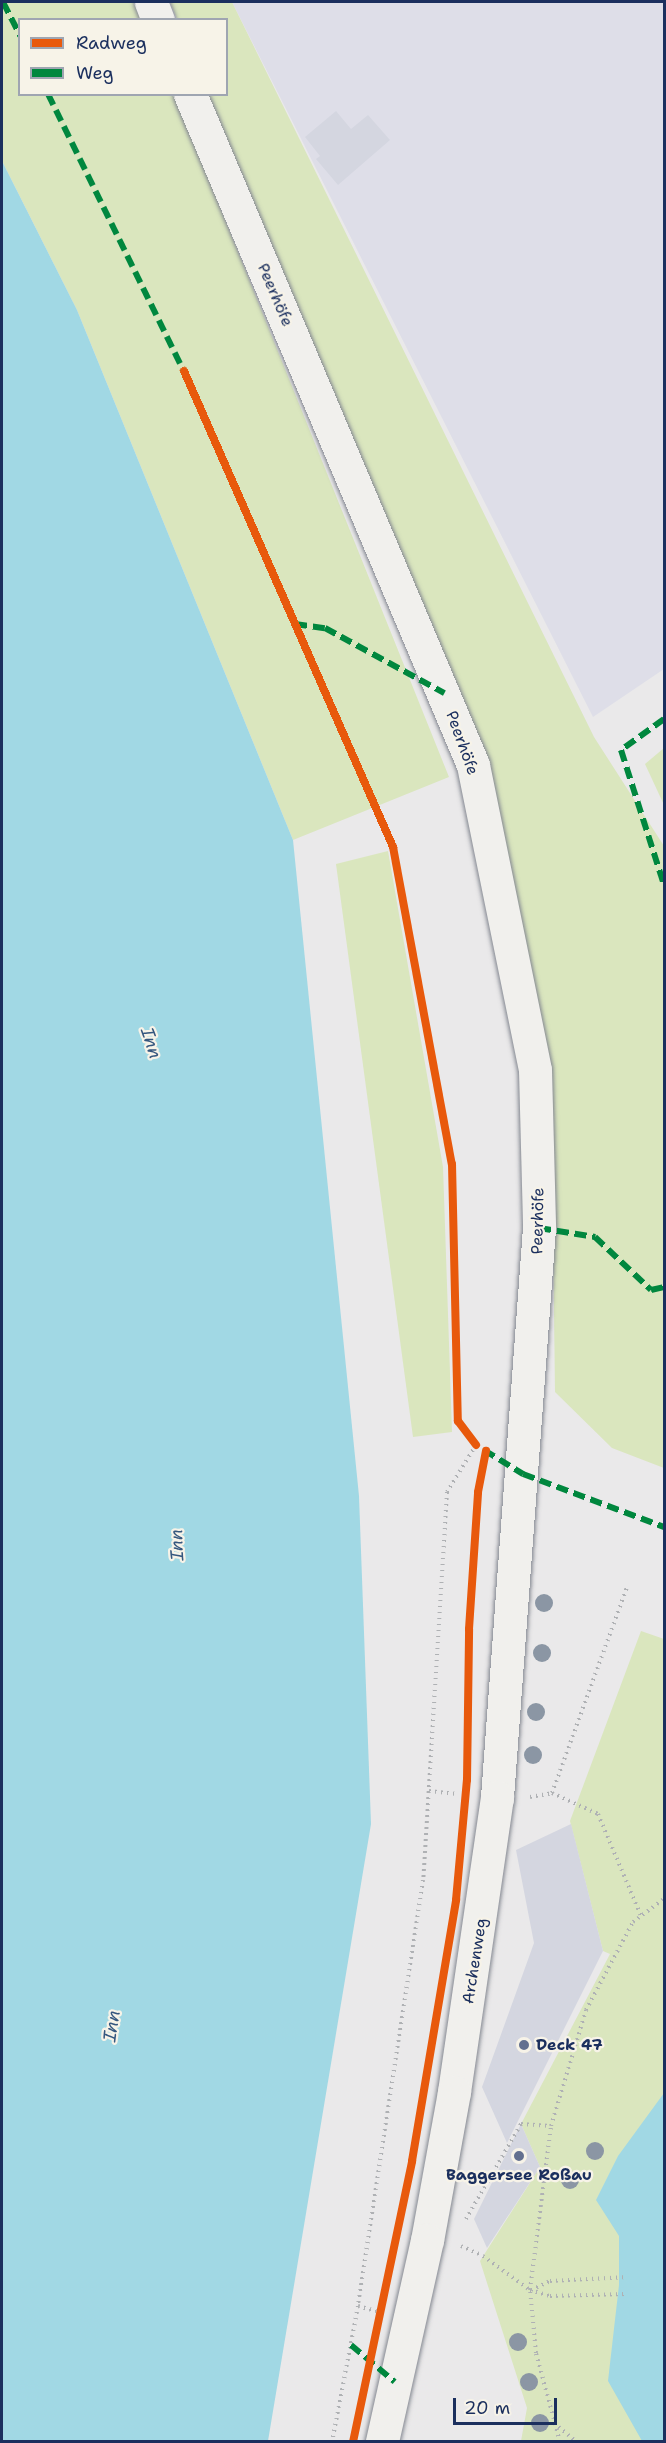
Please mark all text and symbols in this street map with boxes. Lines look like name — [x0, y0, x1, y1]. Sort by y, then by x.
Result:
legend — [18, 18, 228, 96]
text: Radweg — [76, 31, 147, 55]
text: Weg — [76, 61, 114, 85]
street label: Peerhöfe — [253, 261, 297, 329]
street label: Peerhöfe — [442, 708, 482, 778]
water label: Inn — [136, 1025, 166, 1061]
street label: Peerhöfe — [528, 1187, 548, 1255]
water label: Inn — [166, 1529, 188, 1561]
street label: Archenweg — [459, 1917, 491, 2005]
water label: Inn — [99, 2009, 125, 2043]
place label: Deck 47 — [536, 2035, 603, 2055]
marker: Deck 47 — [517, 2038, 531, 2052]
marker: Baggersee Roßau — [512, 2149, 526, 2163]
place label: Baggersee Roßau — [446, 2165, 592, 2185]
scale bar — [456, 2386, 560, 2424]
text: 20 m — [464, 2396, 510, 2420]

